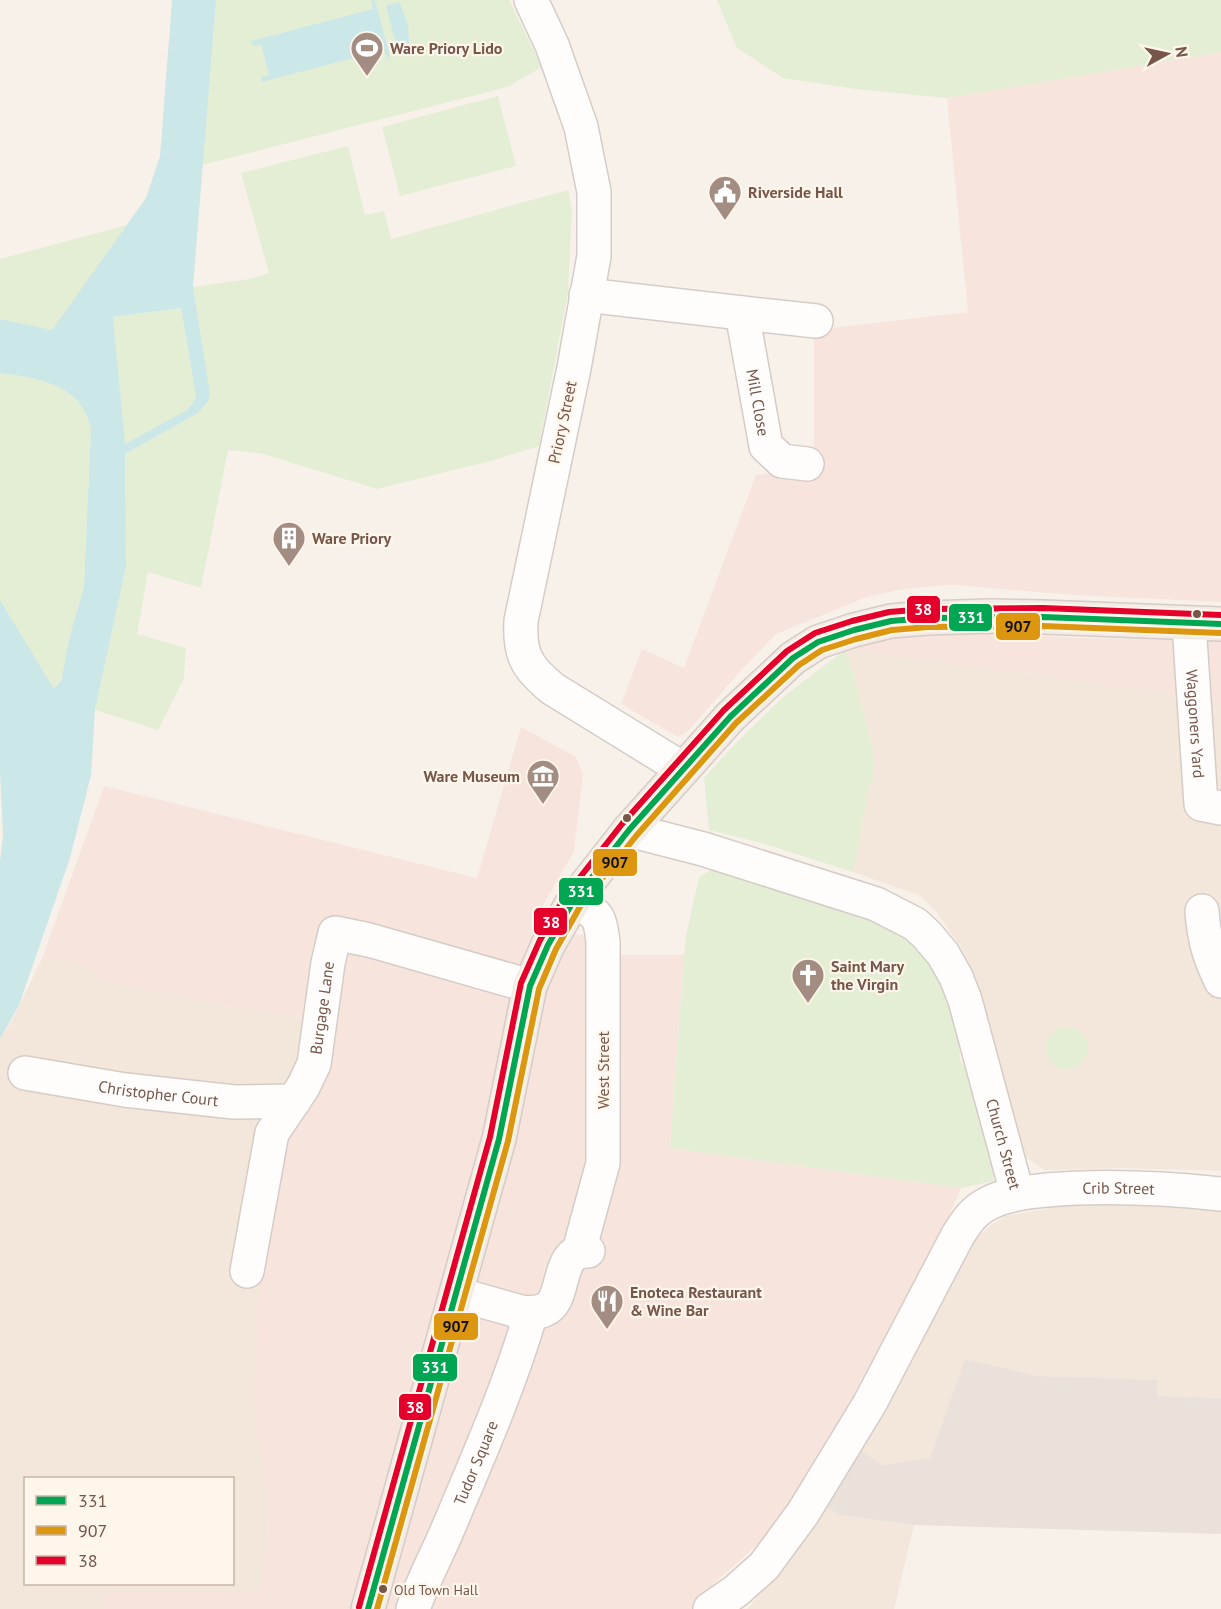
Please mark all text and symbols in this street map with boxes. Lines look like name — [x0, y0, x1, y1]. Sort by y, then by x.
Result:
north arrow — [1137, 24, 1197, 84]
sports icon: Ware Priory Lido — [349, 30, 385, 77]
place label: Ware Priory Lido — [390, 38, 503, 58]
text: N — [1171, 45, 1192, 59]
public building icon: Riverside Hall — [707, 174, 743, 221]
place label: Riverside Hall — [748, 182, 843, 202]
street label: Mill Close — [742, 367, 774, 438]
street label: Priory Street — [543, 378, 581, 465]
building icon: Ware Priory — [271, 520, 307, 567]
place label: Ware Priory — [312, 528, 392, 548]
line badge: 38 — [906, 595, 941, 624]
text: 38 — [914, 599, 932, 619]
line badge: 331 — [948, 603, 993, 632]
text: 331 — [957, 607, 985, 627]
unlabelled marker — [1191, 608, 1203, 620]
line badge: 907 — [995, 612, 1041, 641]
text: 907 — [1004, 616, 1032, 636]
street label: Waggoners Yard — [1182, 669, 1209, 779]
museum icon: Ware Museum — [525, 758, 561, 805]
place label: Ware Museum — [423, 766, 520, 786]
unlabelled marker — [621, 812, 633, 824]
line badge: 907 — [592, 848, 638, 877]
text: 907 — [601, 852, 629, 872]
line badge: 331 — [558, 877, 604, 906]
text: 331 — [567, 881, 595, 901]
line badge: 38 — [533, 907, 568, 936]
text: 38 — [542, 912, 560, 932]
place label: Saint Mary the Virgin — [831, 956, 904, 994]
church icon: Saint Mary the Virgin — [790, 957, 826, 1004]
street label: Burgage Lane — [305, 960, 338, 1056]
street label: West Street — [593, 1030, 613, 1109]
street label: Christopher Court — [97, 1076, 220, 1110]
street label: Church Street — [982, 1096, 1026, 1192]
street label: Crib Street — [1082, 1177, 1156, 1199]
place label: Enoteca Restaurant & Wine Bar — [630, 1282, 762, 1320]
restaurant icon: Enoteca Restaurant & Wine Bar — [589, 1283, 625, 1330]
line badge: 907 — [433, 1312, 479, 1341]
text: 907 — [442, 1316, 470, 1336]
line badge: 331 — [412, 1353, 458, 1382]
text: 331 — [421, 1357, 449, 1377]
line badge: 38 — [398, 1393, 432, 1421]
text: 38 — [406, 1397, 424, 1417]
street label: Tudor Square — [449, 1418, 502, 1508]
legend — [24, 1477, 234, 1585]
text: 331 — [78, 1489, 107, 1512]
text: 907 — [78, 1519, 107, 1542]
text: 38 — [78, 1549, 98, 1572]
place label: Old Town Hall — [394, 1581, 478, 1599]
marker: Old Town Hall — [377, 1583, 389, 1595]

